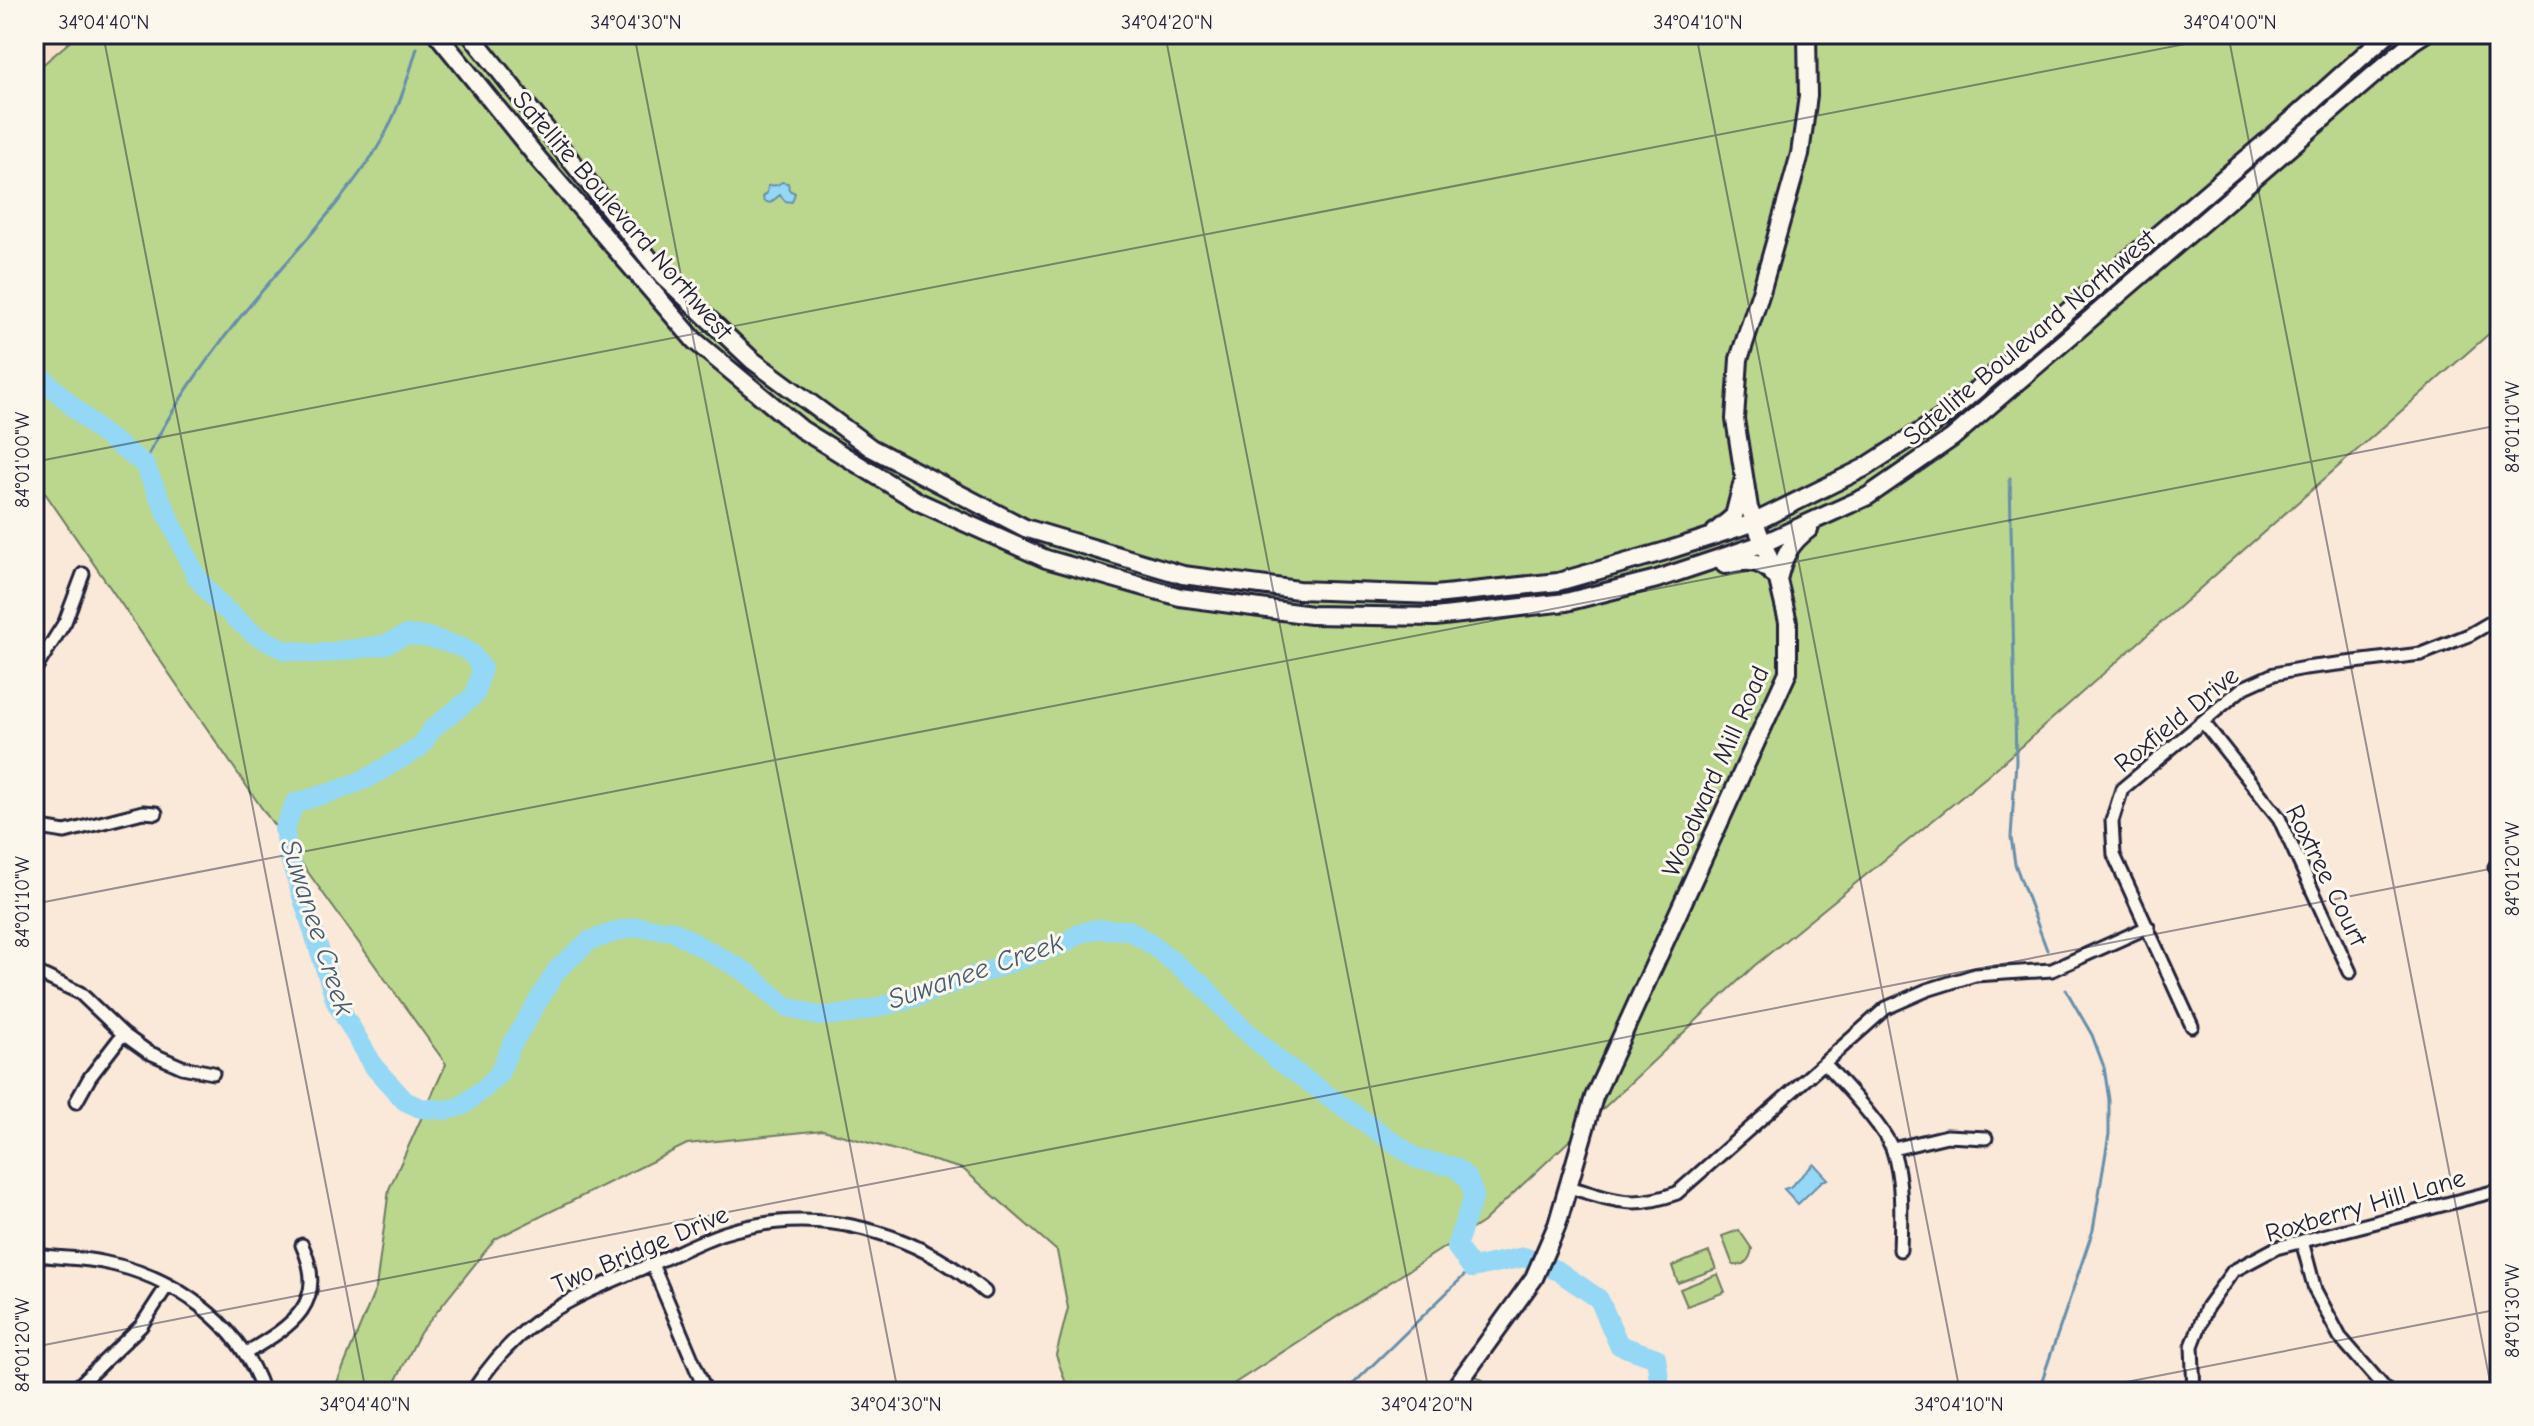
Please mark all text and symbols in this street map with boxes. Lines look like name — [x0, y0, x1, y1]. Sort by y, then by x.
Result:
text: 34°04'40"N — [58, 11, 150, 34]
text: 34°04'30"N — [590, 11, 682, 34]
text: 34°04'20"N — [1121, 11, 1213, 34]
text: 34°04'10"N — [1653, 11, 1743, 34]
text: 34°04'00"N — [2183, 11, 2277, 34]
street label: Satellite Boulevard Northwest — [506, 85, 739, 347]
street label: Satellite Boulevard Northwest — [1898, 223, 2163, 452]
text: 84°01'10"W — [2501, 380, 2524, 473]
text: 84°01'00"W — [11, 411, 34, 508]
street label: Roxfield Drive — [2109, 661, 2245, 779]
street label: Woodward Mill Road — [1656, 662, 1776, 881]
street label: Roxtree Court — [2279, 800, 2374, 952]
text: 84°01'20"W — [2501, 821, 2524, 916]
water label: Suwanee Creek — [274, 835, 361, 1020]
text: 84°01'10"W — [11, 855, 34, 948]
water label: Suwanee Creek — [883, 926, 1068, 1016]
street label: Roxberry Hill Lane — [2262, 1163, 2469, 1249]
street label: Two Bridge Drive — [548, 1199, 733, 1301]
text: 84°01'30"W — [2501, 1263, 2524, 1358]
text: 84°01'20"W — [11, 1297, 34, 1392]
text: 34°04'40"N — [319, 1393, 411, 1416]
text: 34°04'30"N — [850, 1393, 942, 1416]
text: 34°04'20"N — [1381, 1393, 1473, 1416]
text: 34°04'10"N — [1914, 1393, 2004, 1416]

